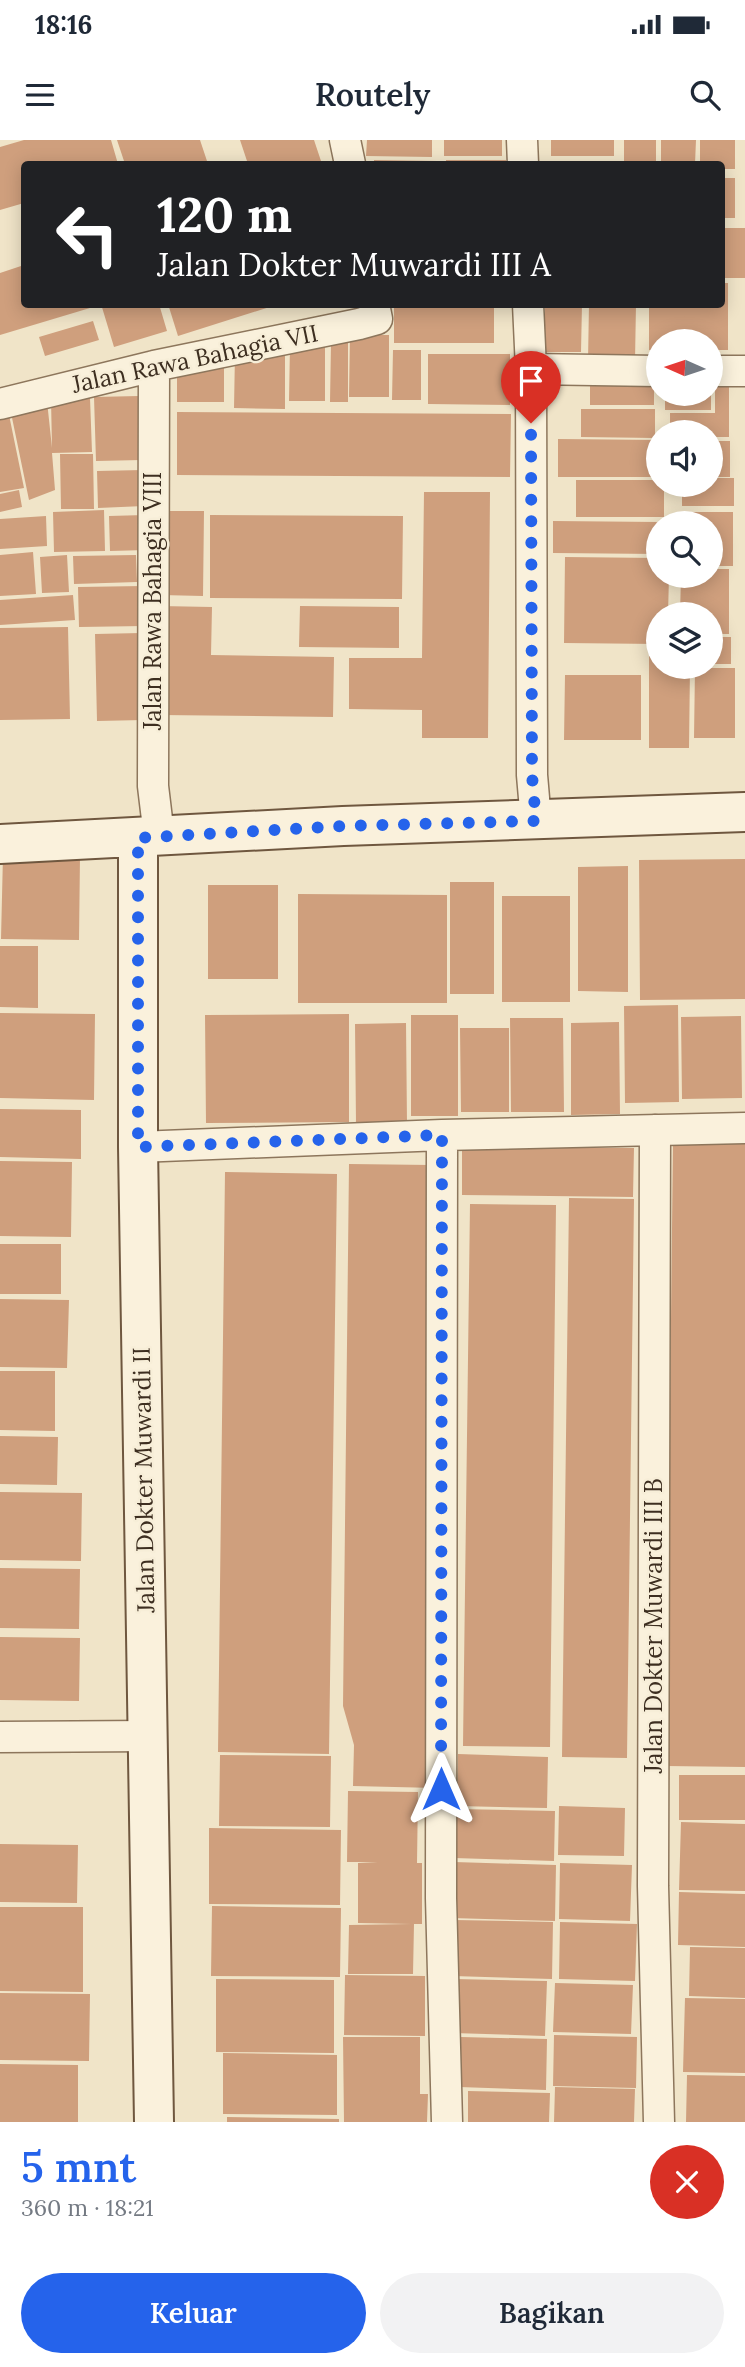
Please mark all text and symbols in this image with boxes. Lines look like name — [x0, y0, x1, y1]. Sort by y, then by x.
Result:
text: 18:16 — [35, 8, 92, 41]
text: Routely — [315, 74, 430, 115]
icon: menu — [21, 76, 59, 114]
icon: search — [686, 76, 724, 114]
text: 120 m — [157, 183, 292, 245]
icon: left — [42, 189, 133, 280]
text: Jalan Dokter Muwardi III A — [157, 244, 551, 285]
street label: Jalan Rawa Bahagia VII — [68, 317, 321, 400]
north arrow — [646, 329, 723, 406]
map controls — [646, 329, 723, 679]
pin — [501, 351, 561, 423]
icon: arrive — [512, 362, 550, 400]
button: sound — [646, 420, 723, 497]
street label: Jalan Rawa Bahagia VIII — [137, 472, 168, 731]
button: search — [646, 511, 723, 588]
button: layers — [646, 602, 723, 679]
street label: Jalan Dokter Muwardi II — [126, 1347, 161, 1614]
street label: Jalan Dokter Muwardi III B — [638, 1478, 669, 1775]
position arrow — [404, 1752, 478, 1826]
text: 5 mnt — [21, 2140, 136, 2194]
button: close — [650, 2145, 724, 2219]
text: 360 m · 18:21 — [21, 2193, 154, 2222]
button: Keluar — [21, 2273, 366, 2353]
button: Bagikan — [380, 2273, 724, 2353]

